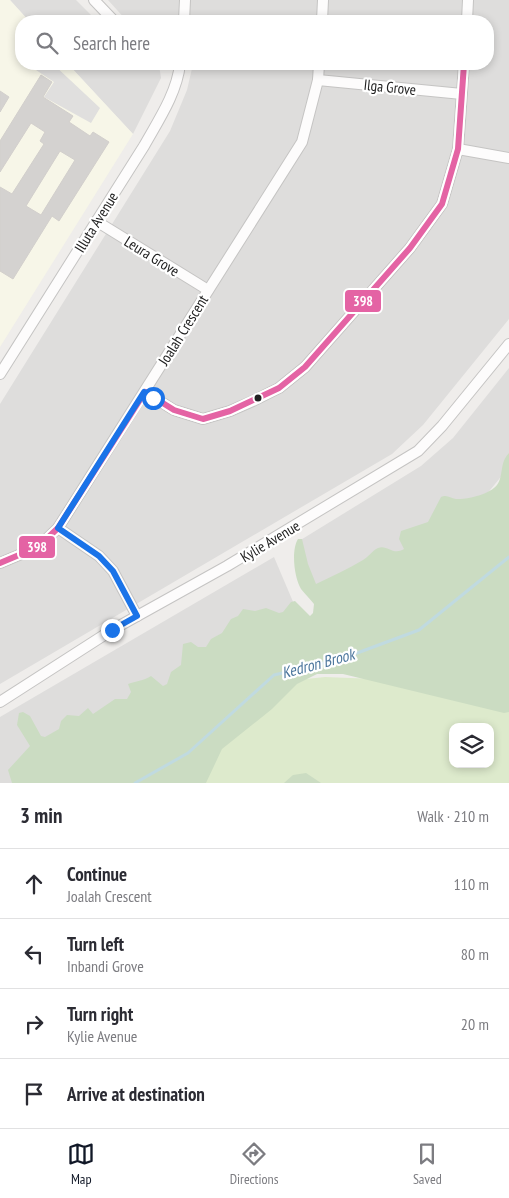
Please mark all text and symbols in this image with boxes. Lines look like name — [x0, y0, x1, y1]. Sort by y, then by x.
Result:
search box — [15, 15, 494, 70]
icon: search — [33, 29, 61, 57]
text: Search here — [73, 31, 150, 55]
street label: Ilga Grove — [363, 75, 417, 99]
street label: Illuta Avenue — [70, 188, 122, 256]
street label: Leura Grove — [121, 232, 183, 280]
line badge: 398 — [344, 289, 382, 313]
street label: Joalah Crescent — [153, 291, 212, 370]
text: 398 — [353, 292, 373, 310]
route start — [142, 387, 165, 410]
unlabelled marker — [253, 393, 263, 403]
street label: Kylie Avenue — [237, 516, 303, 566]
line badge: 398 — [18, 535, 56, 559]
text: 398 — [27, 538, 47, 556]
route end — [101, 619, 124, 642]
water label: Kedron Brook — [279, 643, 358, 682]
map controls — [449, 723, 494, 768]
button: layers — [449, 723, 494, 768]
text: 3 min — [20, 802, 62, 829]
text: Walk · 210 m — [417, 806, 489, 826]
text: Continue — [67, 862, 127, 886]
icon: ahead — [20, 870, 48, 898]
text: 110 m — [454, 874, 489, 894]
text: Joalah Crescent — [67, 886, 152, 906]
text: Turn left — [67, 932, 124, 956]
icon: left — [20, 940, 48, 968]
text: 80 m — [461, 944, 489, 964]
text: Inbandi Grove — [67, 956, 144, 976]
text: Turn right — [67, 1002, 133, 1026]
icon: right — [20, 1010, 48, 1038]
text: 20 m — [461, 1014, 489, 1034]
text: Kylie Avenue — [67, 1026, 137, 1046]
icon: arrive — [20, 1080, 48, 1108]
text: Arrive at destination — [67, 1082, 205, 1106]
tab: Map — [67, 1140, 95, 1188]
tab: Directions — [230, 1140, 278, 1188]
tab: Saved — [413, 1140, 442, 1188]

